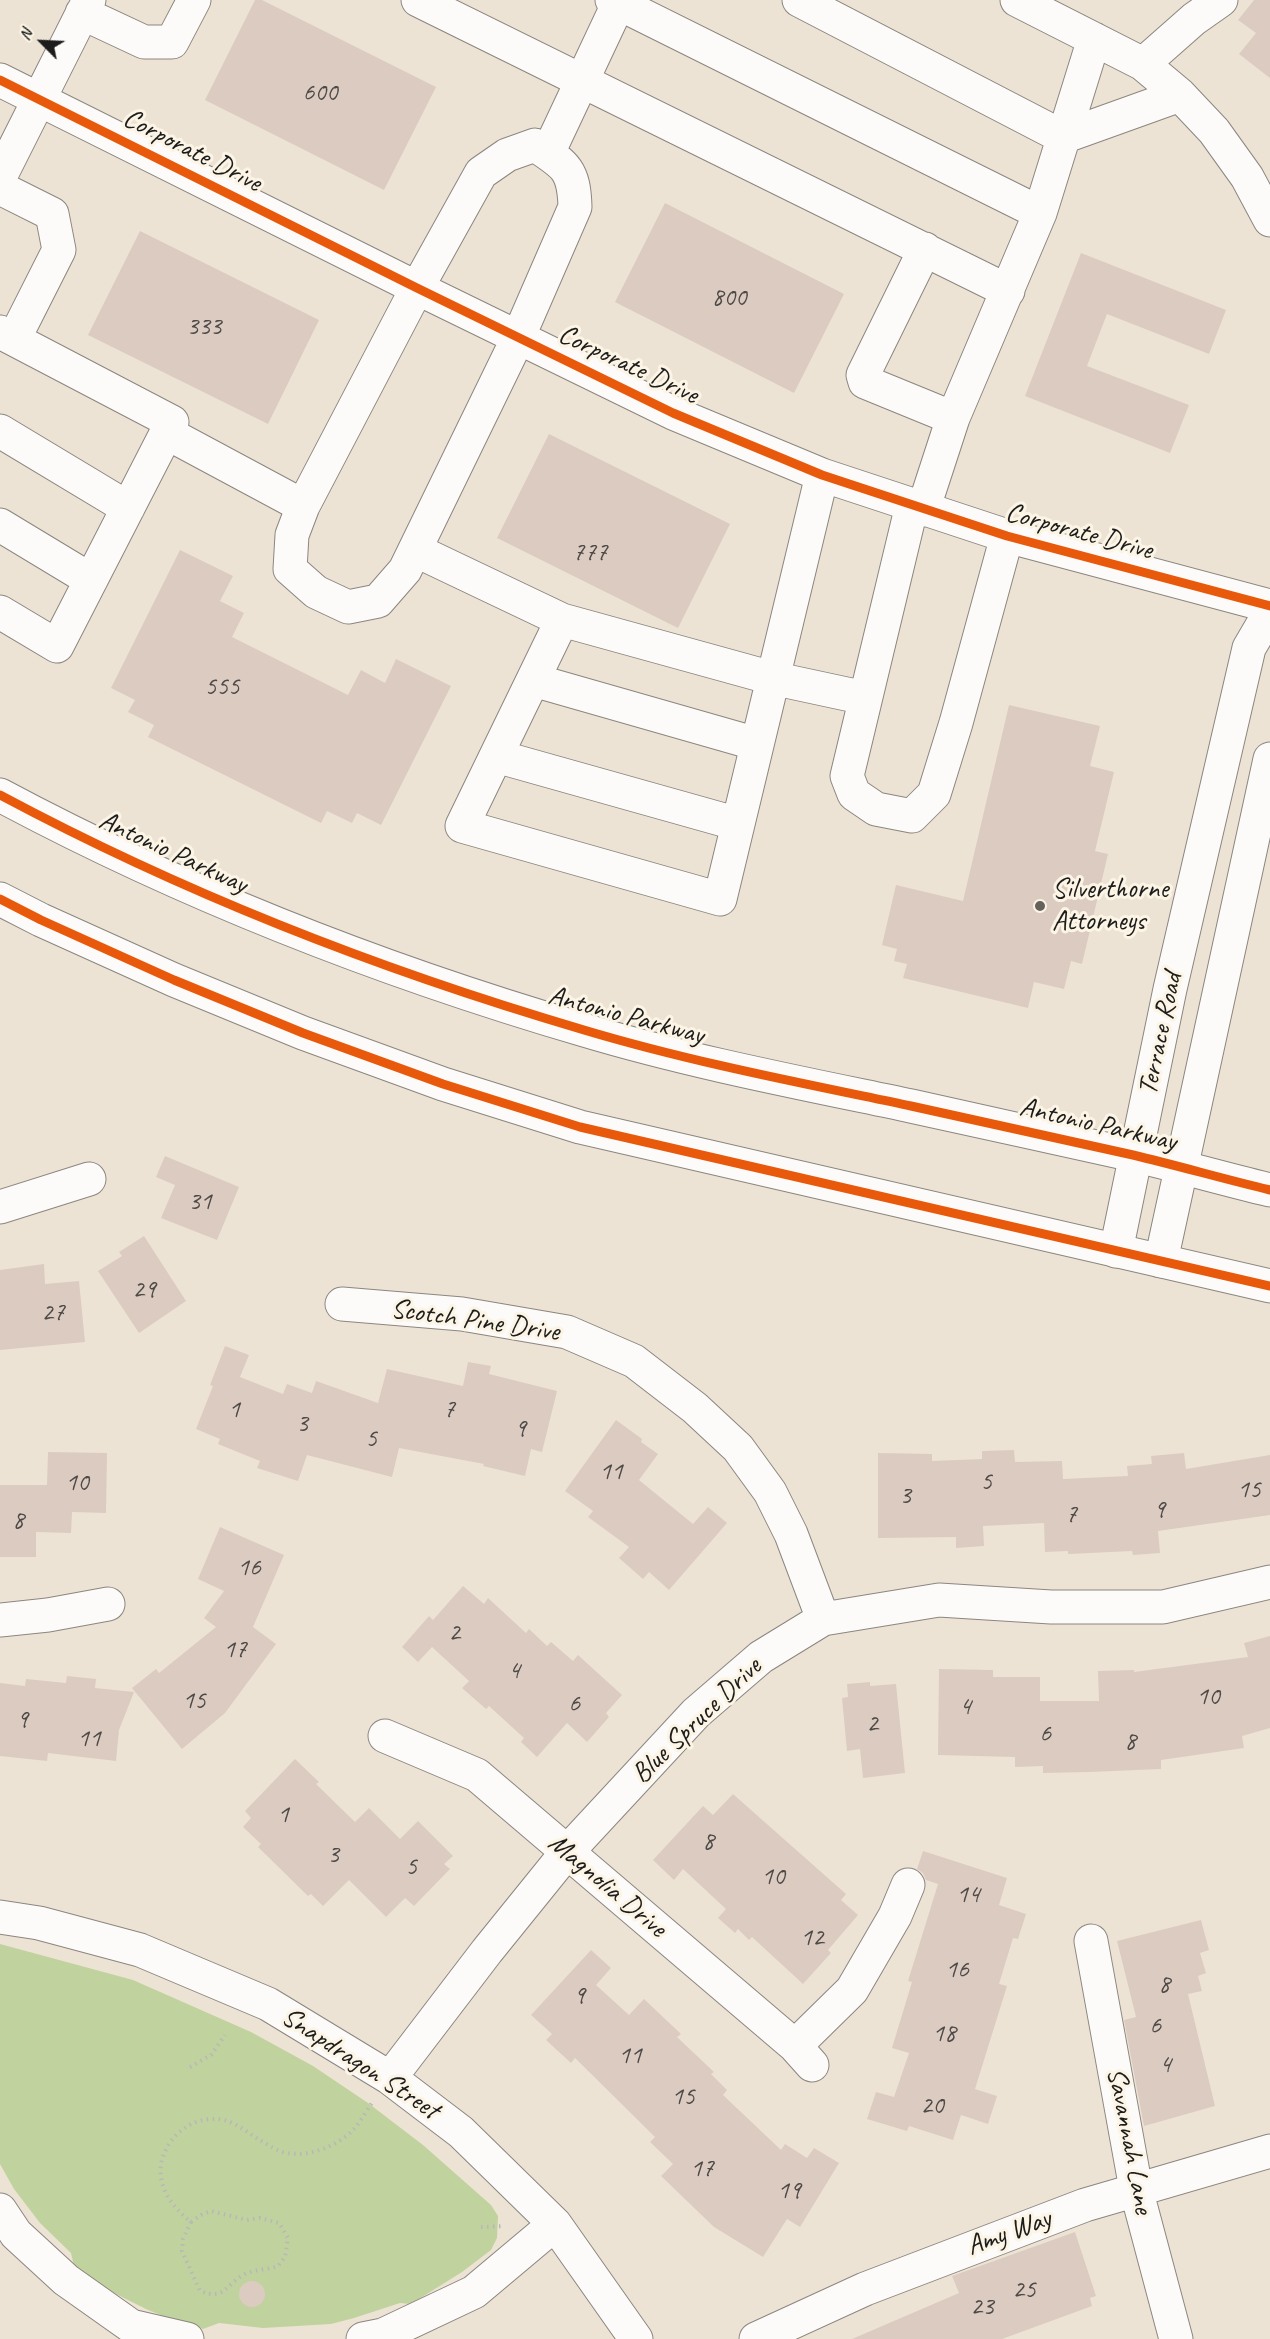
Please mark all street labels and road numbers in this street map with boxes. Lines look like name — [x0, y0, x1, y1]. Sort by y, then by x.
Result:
street label: Corporate Drive — [117, 102, 267, 200]
street label: Corporate Drive — [553, 318, 703, 412]
street label: Corporate Drive — [1002, 496, 1156, 568]
street label: Antonio Parkway — [94, 804, 252, 902]
street label: Terrace Road — [1132, 970, 1190, 1098]
street label: Antonio Parkway — [545, 979, 707, 1053]
street label: Antonio Parkway — [1016, 1091, 1180, 1159]
street label: Scotch Pine Drive — [389, 1293, 561, 1349]
street label: Blue Spruce Drive — [625, 1651, 769, 1791]
street label: Magnolia Drive — [541, 1827, 673, 1945]
street label: Snapdragon Street — [275, 2001, 445, 2127]
street label: Savannah Lane — [1098, 2065, 1160, 2217]
street label: Amy Way — [962, 2202, 1056, 2264]

